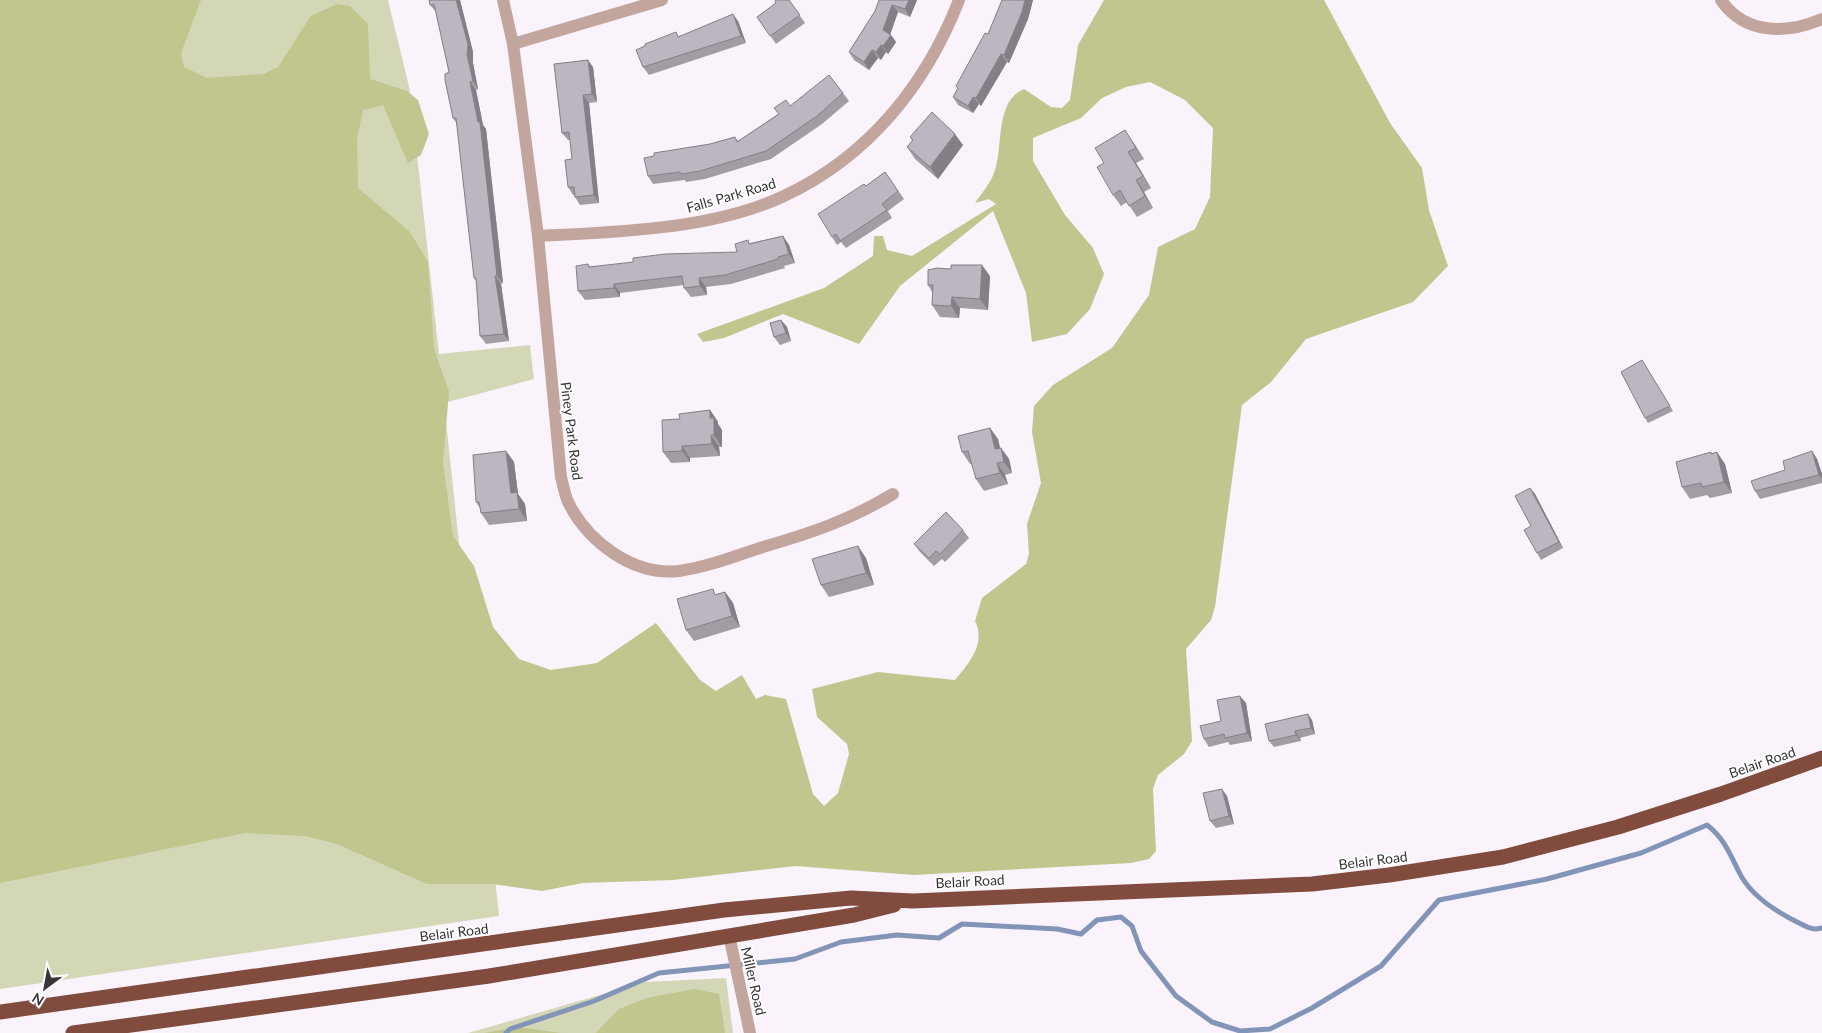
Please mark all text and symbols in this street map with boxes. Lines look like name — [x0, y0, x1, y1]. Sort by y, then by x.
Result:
street label: Falls Park Road — [684, 174, 778, 216]
street label: Piney Park Road — [558, 381, 586, 481]
street label: Belair Road — [1726, 743, 1798, 781]
street label: Belair Road — [1338, 847, 1408, 873]
street label: Belair Road — [935, 871, 1005, 891]
street label: Belair Road — [419, 919, 489, 945]
street label: Miller Road — [738, 945, 770, 1017]
north arrow — [20, 963, 70, 1013]
text: N — [29, 989, 47, 1010]

